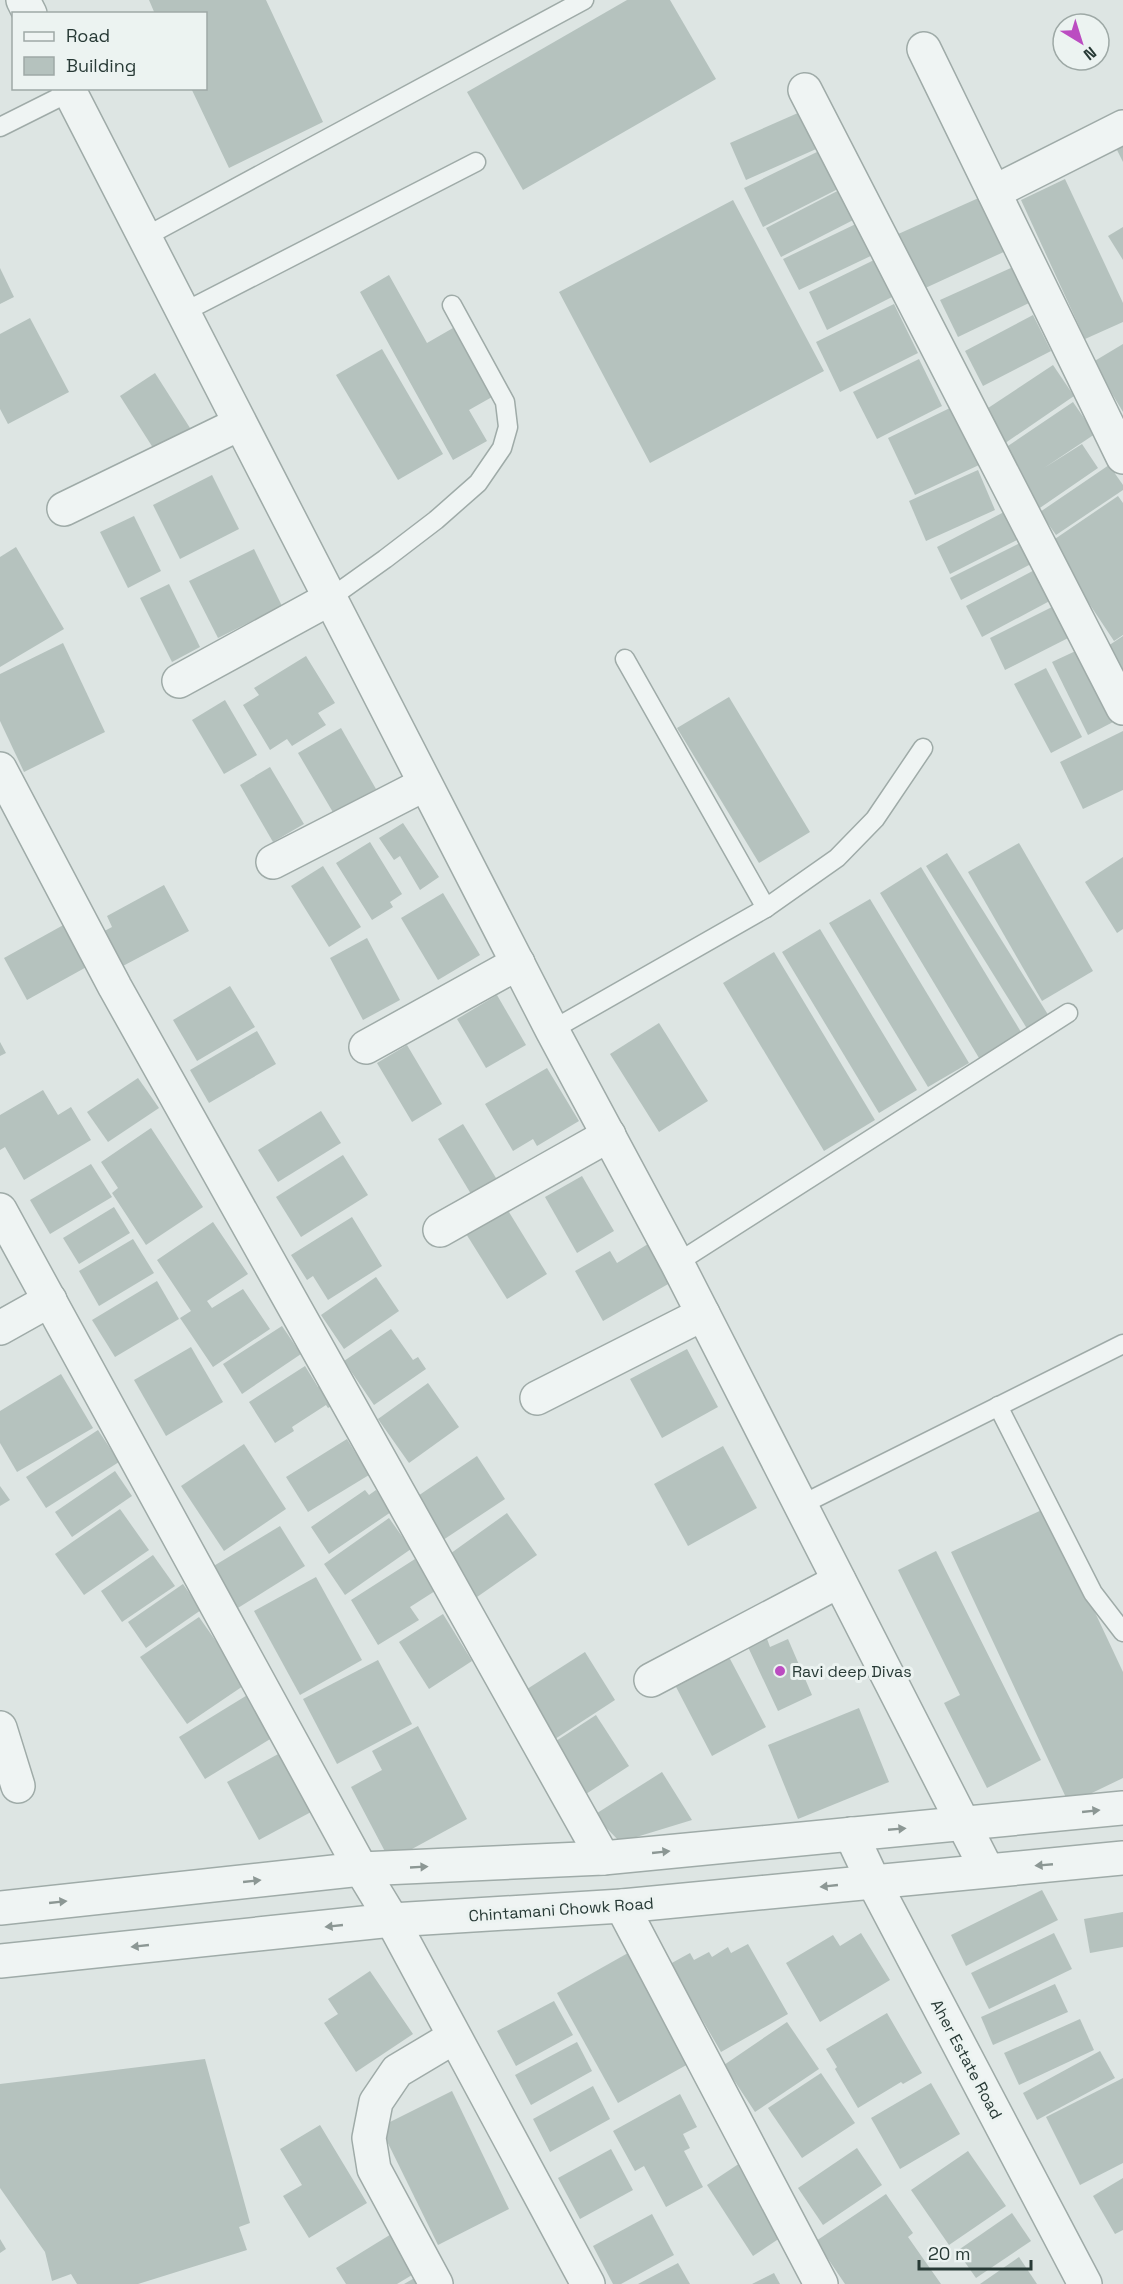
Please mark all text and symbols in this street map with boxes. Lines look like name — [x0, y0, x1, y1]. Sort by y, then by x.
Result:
legend — [12, 12, 207, 90]
north arrow — [1051, 12, 1111, 72]
text: Road — [66, 24, 110, 47]
text: N — [1079, 42, 1101, 65]
text: Building — [66, 54, 136, 77]
place label: Ravi deep Divas — [792, 1661, 912, 1682]
marker: Ravi deep Divas — [773, 1664, 787, 1678]
one-way arrow — [1081, 1806, 1100, 1816]
one-way arrow — [887, 1824, 906, 1834]
one-way arrow — [651, 1847, 670, 1857]
one-way arrow — [1034, 1860, 1053, 1870]
one-way arrow — [410, 1862, 429, 1871]
one-way arrow — [243, 1876, 262, 1886]
one-way arrow — [819, 1881, 838, 1890]
street label: Chintamani Chowk Road — [468, 1893, 654, 1926]
one-way arrow — [49, 1897, 68, 1907]
one-way arrow — [324, 1921, 343, 1931]
one-way arrow — [130, 1941, 149, 1951]
street label: Aher Estate Road — [926, 1996, 1007, 2123]
scale bar — [919, 2233, 1032, 2271]
text: 20 m — [928, 2242, 971, 2265]

